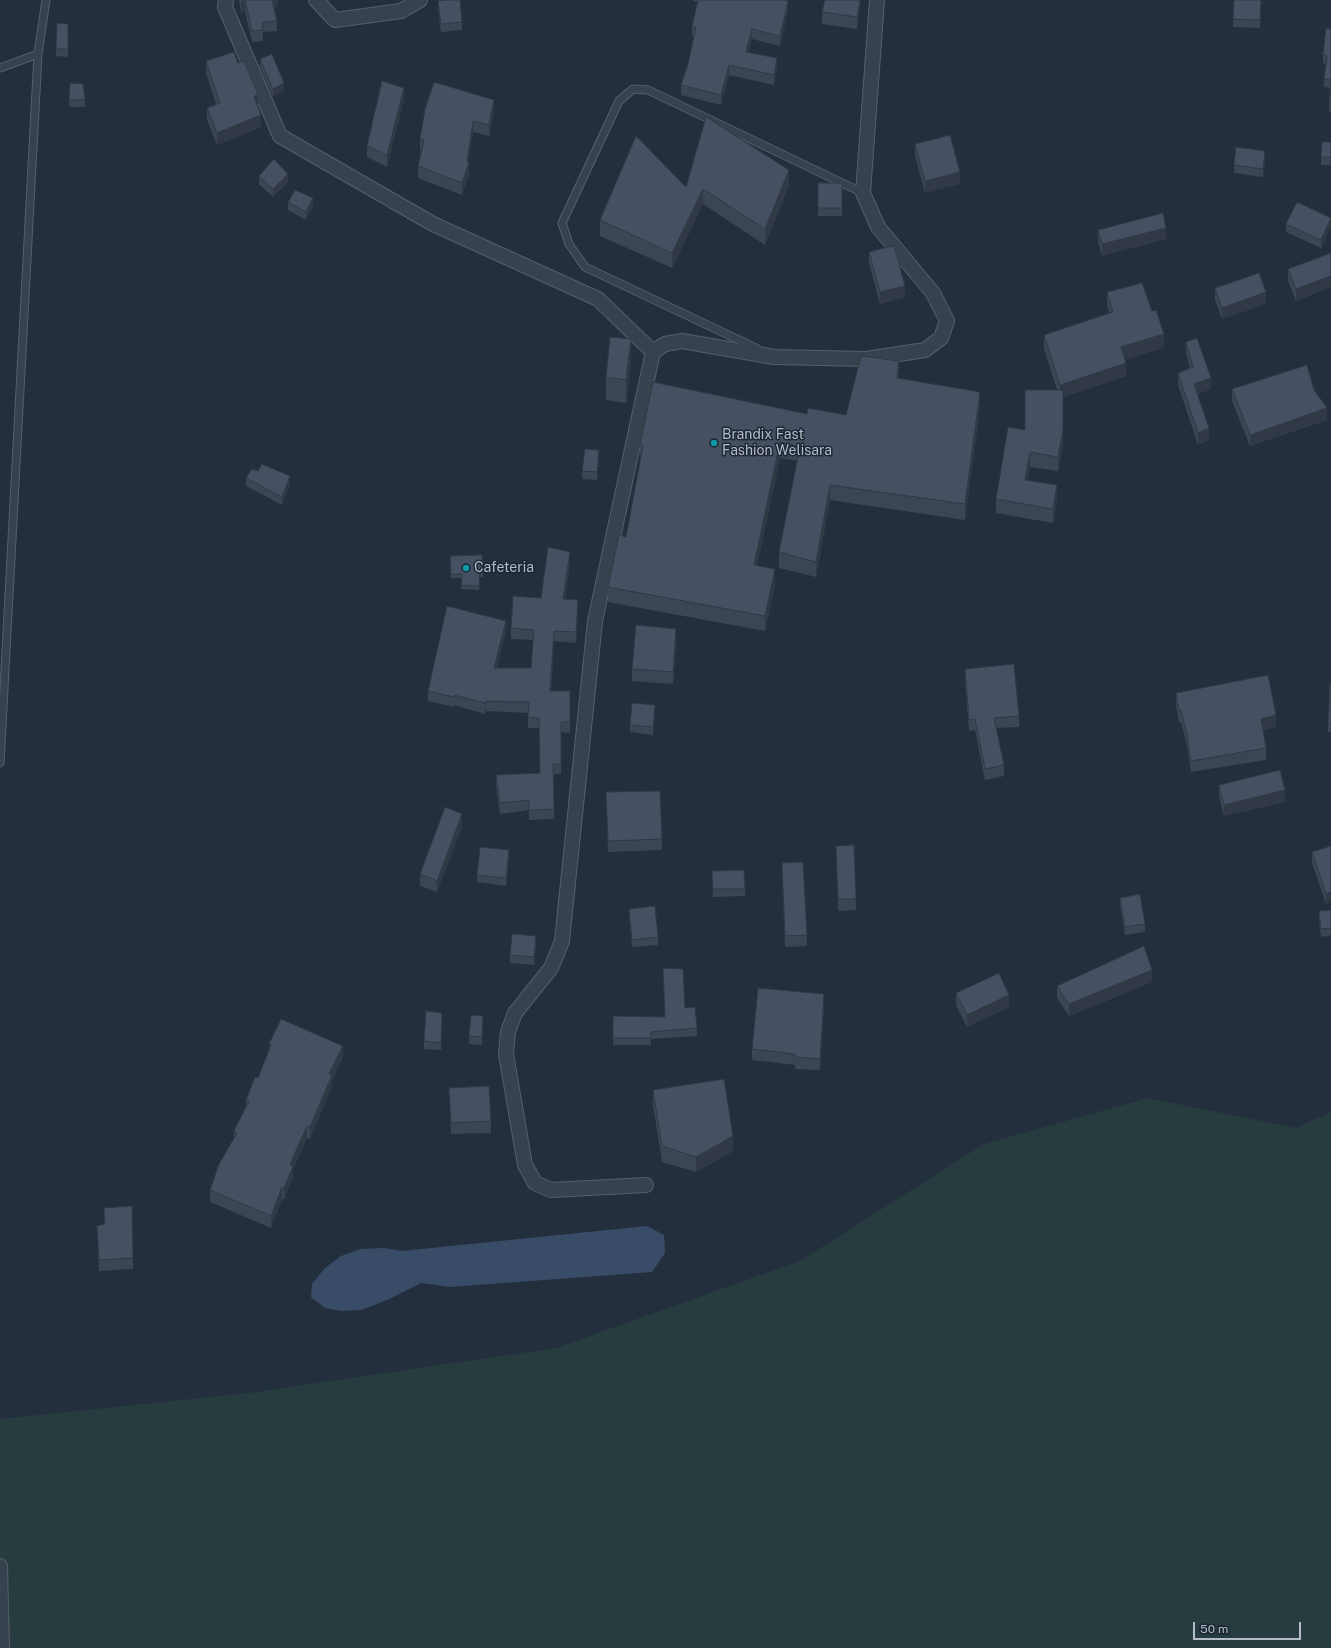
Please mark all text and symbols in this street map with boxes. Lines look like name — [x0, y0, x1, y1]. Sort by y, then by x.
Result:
place label: Brandix Fast Fashion Welisara — [722, 427, 832, 460]
marker: Brandix Fast Fashion Welisara — [709, 438, 719, 448]
place label: Cafeteria — [474, 560, 534, 576]
marker: Cafeteria — [461, 563, 471, 573]
scale bar — [1195, 1614, 1303, 1640]
text: 50 m — [1200, 1622, 1228, 1636]

